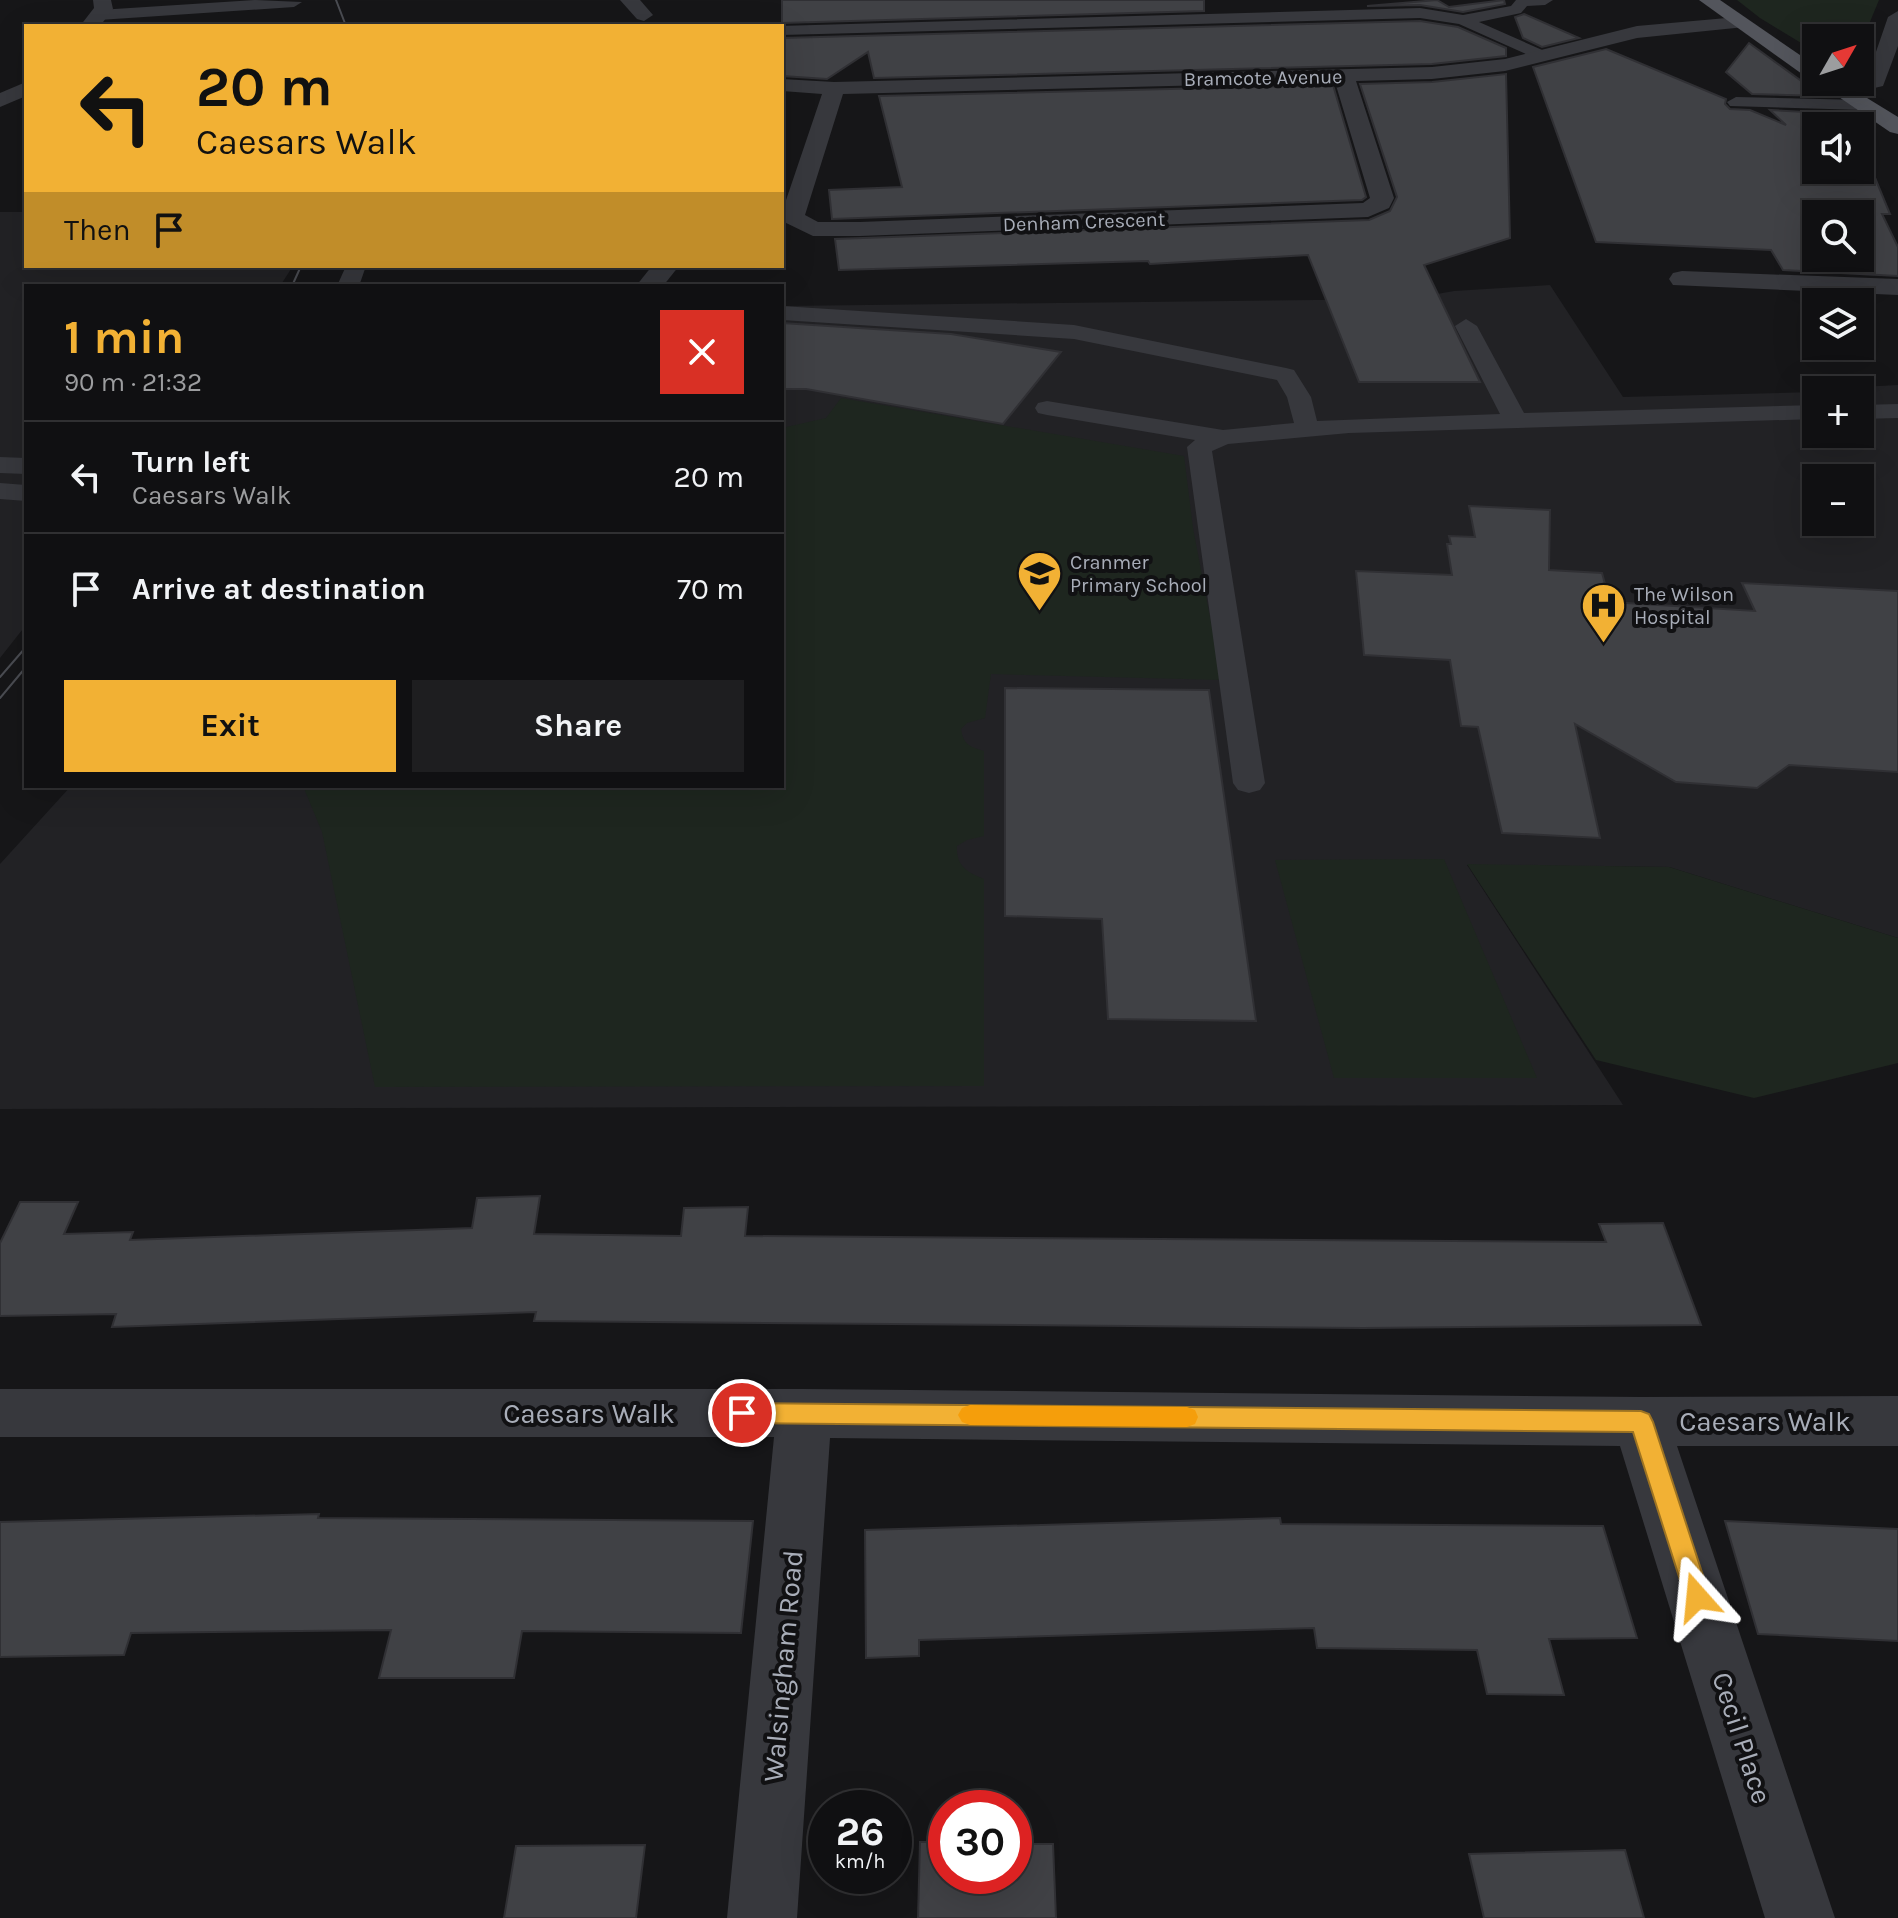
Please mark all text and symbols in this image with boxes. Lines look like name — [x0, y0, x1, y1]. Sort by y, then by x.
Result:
north arrow — [1802, 24, 1874, 96]
map controls — [1802, 24, 1874, 536]
text: 20 m — [196, 54, 333, 119]
icon: left — [64, 56, 168, 160]
street label: Bramcote Avenue — [1183, 65, 1343, 91]
button: sound — [1802, 112, 1874, 184]
text: Caesars Walk — [196, 121, 417, 163]
button: search — [1802, 200, 1874, 272]
icon: arrive — [147, 208, 191, 252]
street label: Denham Crescent — [1002, 208, 1166, 236]
text: Then — [64, 212, 131, 248]
button: layers — [1802, 288, 1874, 360]
text: 1 min — [64, 309, 184, 365]
button: close — [660, 310, 744, 394]
text: 90 m · 21:32 — [64, 367, 202, 398]
button: + — [1802, 376, 1874, 448]
text: Turn left — [132, 444, 250, 480]
icon: left — [64, 455, 108, 499]
text: 20 m — [674, 459, 744, 495]
button: − — [1802, 464, 1874, 536]
text: Caesars Walk — [132, 480, 291, 511]
school or university icon: Cranmer Primary School — [1015, 550, 1063, 613]
place label: Cranmer Primary School — [1070, 551, 1207, 597]
icon: arrive — [64, 567, 108, 611]
text: Arrive at destination — [132, 571, 426, 607]
text: 70 m — [677, 571, 744, 607]
hospital icon: The Wilson Hospital — [1579, 582, 1627, 645]
place label: The Wilson Hospital — [1634, 583, 1734, 629]
button: Exit — [64, 680, 396, 772]
button: Share — [412, 680, 744, 772]
pin — [708, 1379, 776, 1447]
icon: arrive — [720, 1391, 764, 1435]
street label: Caesars Walk — [503, 1397, 675, 1430]
street label: Caesars Walk — [1679, 1405, 1851, 1438]
street label: Walsingham Road — [756, 1549, 810, 1783]
position arrow — [1655, 1555, 1739, 1639]
street label: Cecil Place — [1705, 1668, 1779, 1808]
speed limit sign: 30 — [928, 1790, 1032, 1894]
text: 26 — [836, 1808, 884, 1855]
text: km/h — [835, 1850, 885, 1873]

